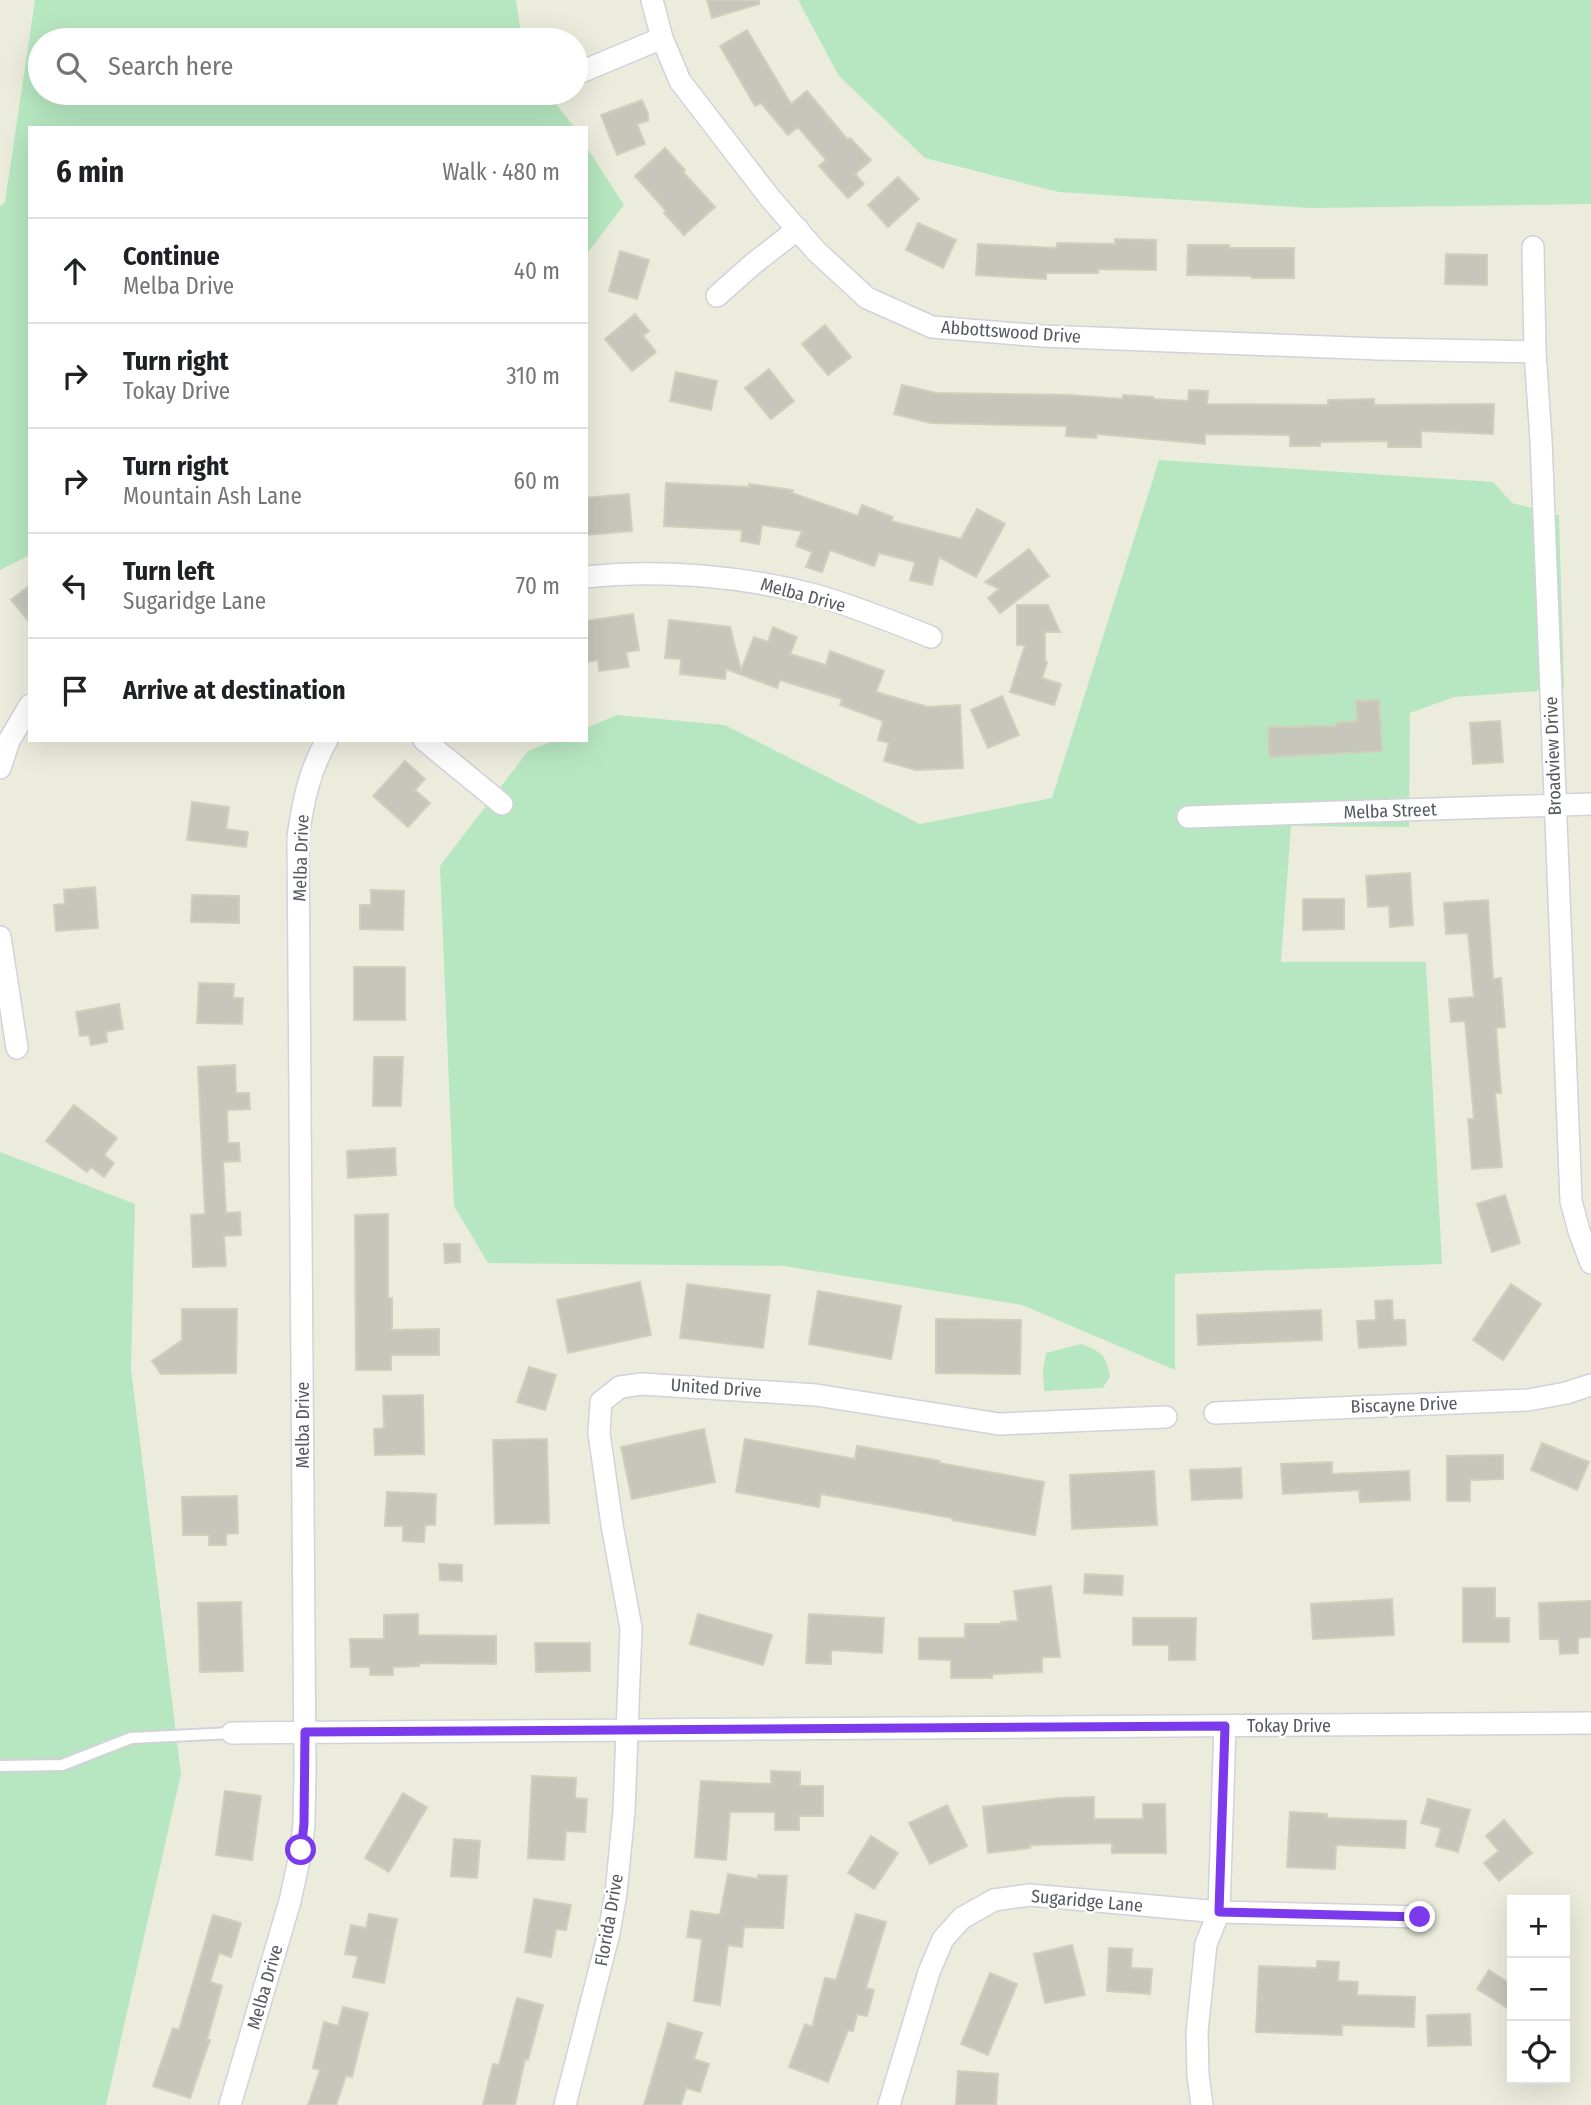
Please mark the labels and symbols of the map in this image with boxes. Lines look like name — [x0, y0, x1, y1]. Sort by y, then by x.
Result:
street label: Abbottswood Drive — [940, 316, 1082, 348]
street label: Melba Drive — [758, 573, 848, 617]
street label: Broadview Drive — [1540, 696, 1566, 816]
street label: Melba Street — [1343, 798, 1437, 824]
street label: Melba Drive — [288, 814, 314, 902]
street label: United Drive — [670, 1374, 762, 1402]
street label: Melba Drive — [292, 1381, 314, 1469]
street label: Biscayne Drive — [1350, 1392, 1458, 1418]
street label: Tokay Drive — [1247, 1715, 1331, 1737]
route start — [285, 1834, 316, 1865]
street label: Florida Drive — [590, 1872, 628, 1968]
street label: Sugaridge Lane — [1030, 1885, 1144, 1917]
route end — [1404, 1901, 1435, 1932]
street label: Melba Drive — [242, 1942, 288, 2032]

